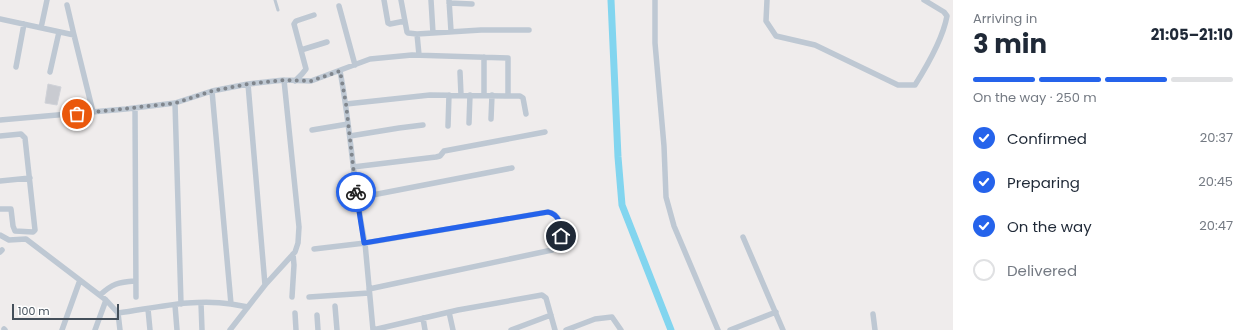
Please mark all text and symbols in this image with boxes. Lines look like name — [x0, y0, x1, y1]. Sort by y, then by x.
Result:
text: Arriving in — [973, 9, 1037, 28]
text: 21:05–21:10 — [1151, 24, 1233, 45]
text: 3 min — [973, 26, 1047, 62]
text: On the way · 250 m — [973, 88, 1097, 107]
pin — [60, 97, 94, 131]
icon: bag — [66, 103, 88, 125]
icon: check — [973, 127, 995, 149]
text: Confirmed — [1007, 128, 1087, 149]
text: 20:37 — [1200, 128, 1233, 147]
icon: check — [973, 171, 995, 193]
courier — [336, 172, 376, 212]
text: Preparing — [1007, 172, 1080, 193]
text: 20:45 — [1198, 172, 1233, 191]
icon: bike — [345, 181, 367, 203]
icon: check — [973, 215, 995, 237]
text: On the way — [1007, 216, 1092, 237]
text: 20:47 — [1199, 216, 1233, 235]
pin — [544, 219, 578, 253]
icon: home — [550, 225, 572, 247]
text: Delivered — [1007, 260, 1077, 281]
scale bar — [12, 302, 119, 321]
text: 100 m — [18, 303, 50, 319]

